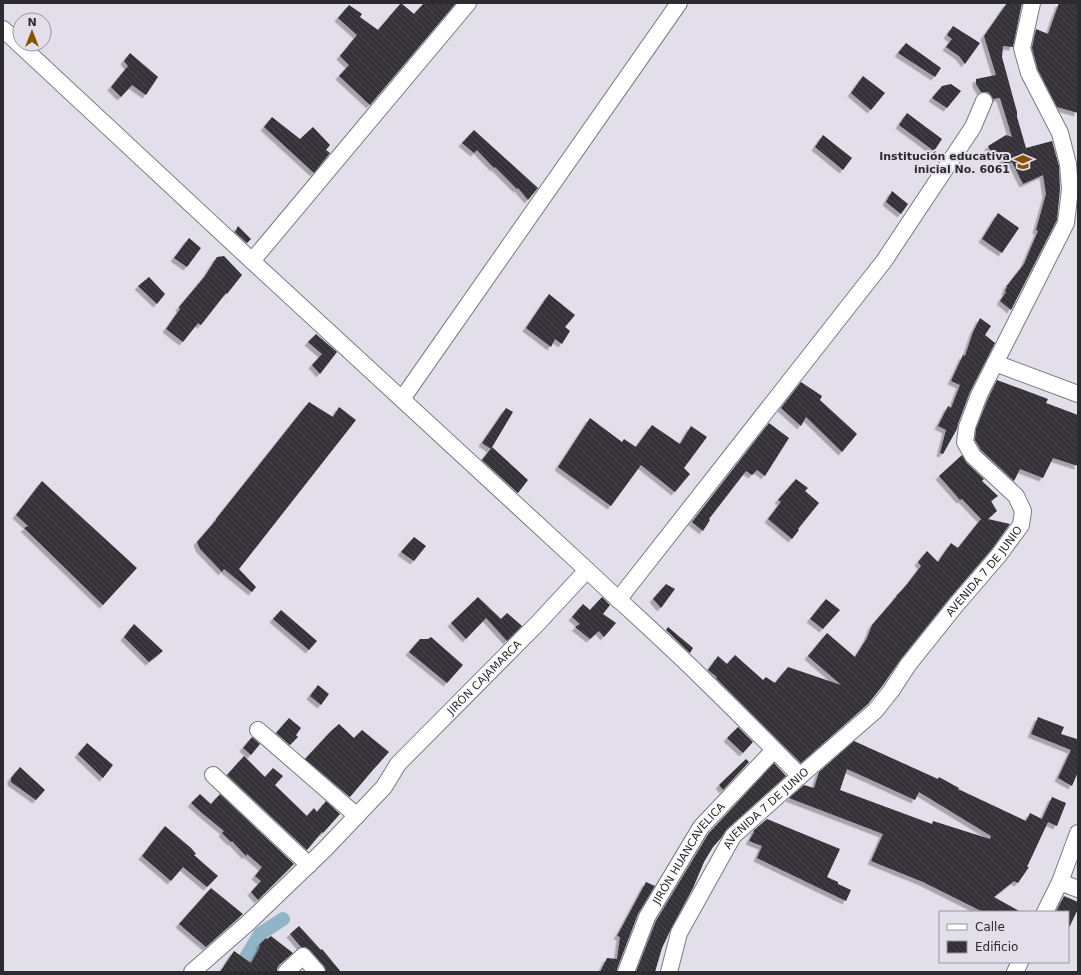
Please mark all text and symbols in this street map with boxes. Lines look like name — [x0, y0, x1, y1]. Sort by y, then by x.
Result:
north arrow — [12, 12, 52, 52]
text: N — [27, 16, 37, 29]
place label: Institución educativa inicial No. 6061 — [879, 150, 1010, 176]
school or university icon: Institución educativa inicial No. 6061 — [1013, 152, 1033, 172]
street label: AVENIDA 7 DE JUNIO — [943, 523, 1025, 619]
street label: JIRÓN CAJAMARCA — [444, 637, 524, 718]
street label: AVENIDA 7 DE JUNIO — [721, 765, 812, 851]
street label: JIRÓN HUANCAVELICA — [649, 799, 728, 907]
legend — [939, 911, 1069, 963]
text: Calle — [975, 920, 1005, 934]
text: Edificio — [975, 940, 1018, 954]

